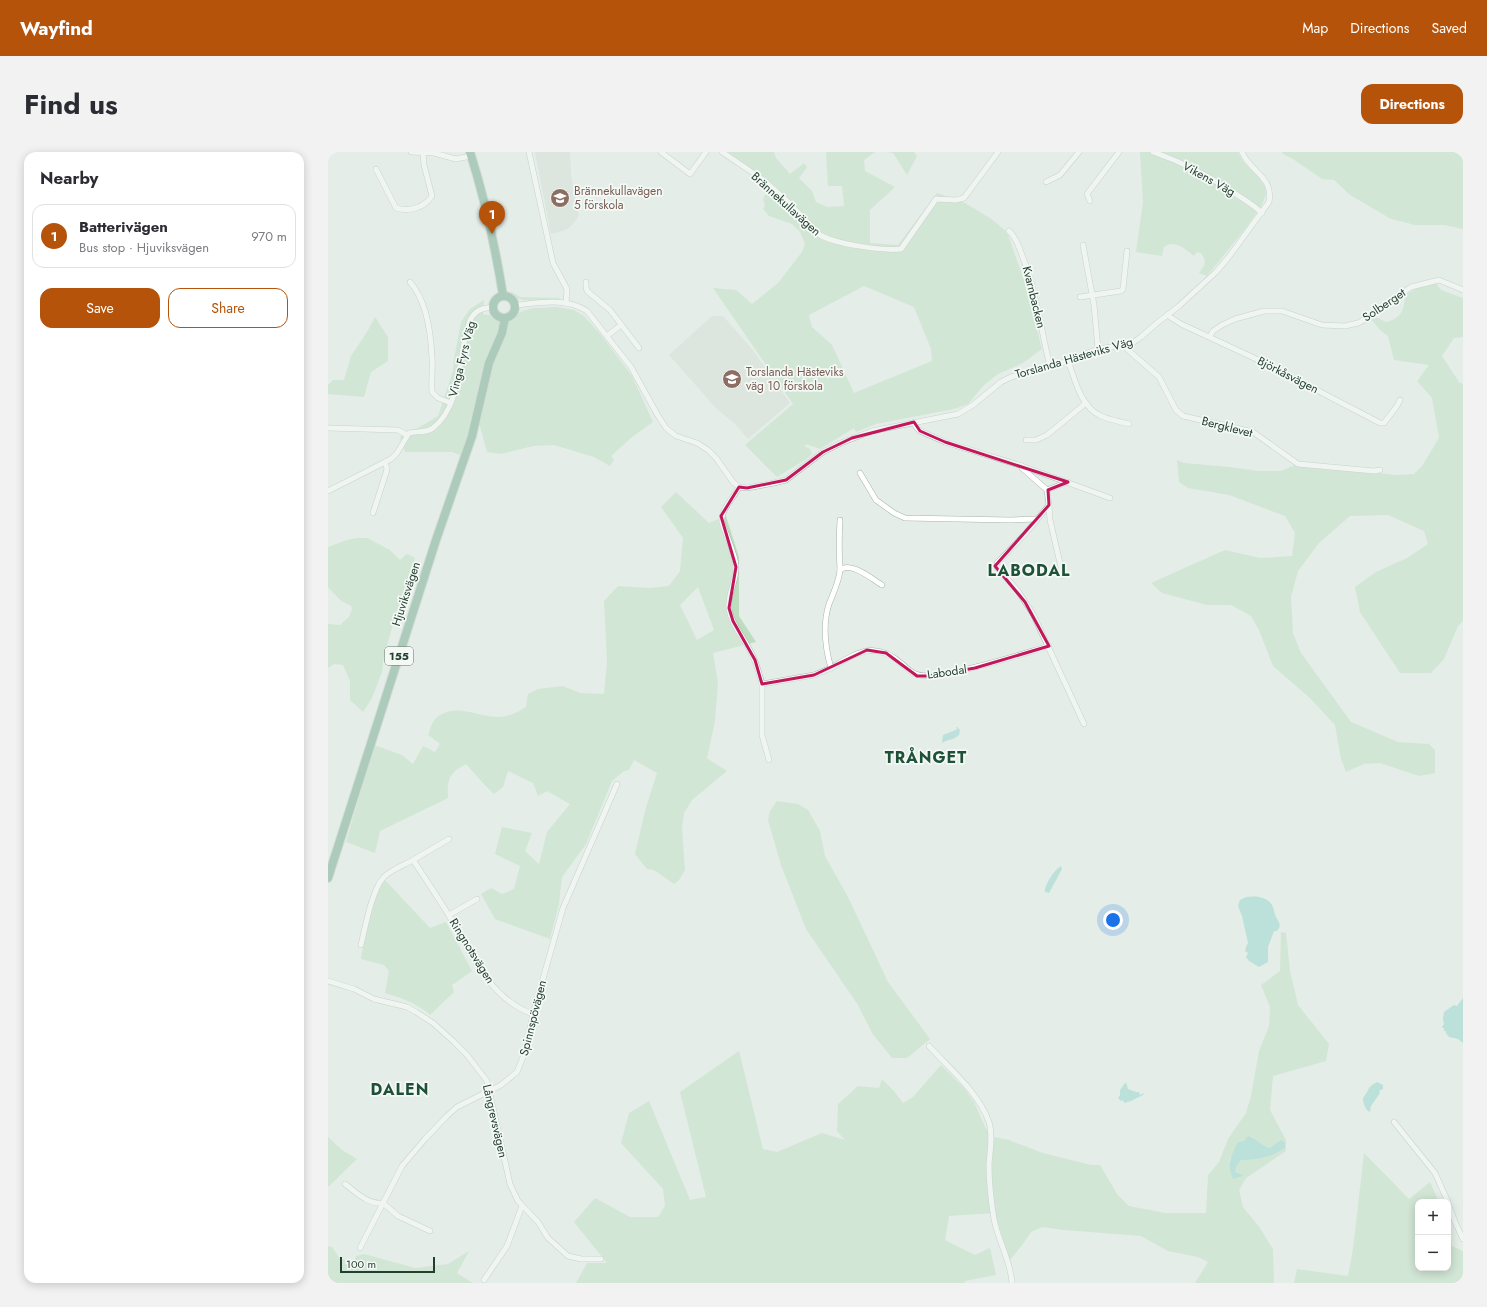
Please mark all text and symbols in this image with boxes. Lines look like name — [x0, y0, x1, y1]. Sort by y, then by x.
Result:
text: Wayfind — [20, 15, 93, 42]
text: Map — [1302, 18, 1328, 38]
text: Directions — [1350, 18, 1410, 38]
text: Saved — [1432, 18, 1467, 38]
text: Find us — [24, 84, 118, 125]
button: Directions — [1361, 84, 1463, 124]
street label: Vikens Väg — [1179, 157, 1239, 201]
text: Nearby — [40, 166, 98, 190]
street label: Brännekullavägen — [747, 168, 825, 240]
place label: Brännekullavägen 5 förskola — [574, 182, 663, 214]
school or university icon: Brännekullavägen 5 förskola — [549, 187, 571, 209]
pin: 1 — [479, 201, 505, 234]
text: Batterivägen — [79, 216, 168, 238]
text: 1 — [51, 227, 57, 246]
text: 970 m — [251, 227, 287, 246]
text: Bus stop · Hjuviksvägen — [79, 238, 209, 257]
street label: Kvarnbacken — [1018, 264, 1050, 330]
street label: Solberget — [1359, 284, 1409, 326]
button: Save — [40, 288, 160, 328]
button: Share — [168, 288, 288, 328]
street label: Vinga Fyrs Väg — [444, 319, 480, 399]
street label: Torslanda Hästeviks Väg — [1013, 333, 1135, 383]
street label: Björkåsvägen — [1254, 352, 1322, 398]
place label: Torslanda Hästeviks väg 10 förskola — [746, 363, 844, 395]
school or university icon: Torslanda Hästeviks väg 10 förskola — [721, 368, 743, 390]
street label: Bergklevet — [1200, 412, 1254, 442]
street label: Hjuviksvägen — [387, 559, 425, 629]
district label: LABODAL — [988, 559, 1070, 582]
road number: 155 — [385, 647, 413, 665]
street label: Labodal — [926, 660, 968, 684]
district label: TRÅNGET — [885, 746, 967, 769]
your location — [1103, 910, 1123, 930]
street label: Ringnotsvägen — [445, 915, 499, 987]
street label: Spinnspövägen — [515, 978, 551, 1058]
district label: DALEN — [371, 1078, 429, 1101]
street label: Långrevsvägen — [478, 1083, 512, 1159]
map controls — [1415, 1199, 1451, 1271]
button: + — [1415, 1199, 1451, 1235]
button: − — [1415, 1235, 1451, 1271]
scale bar — [340, 1255, 435, 1274]
text: 100 m — [346, 1256, 376, 1272]

